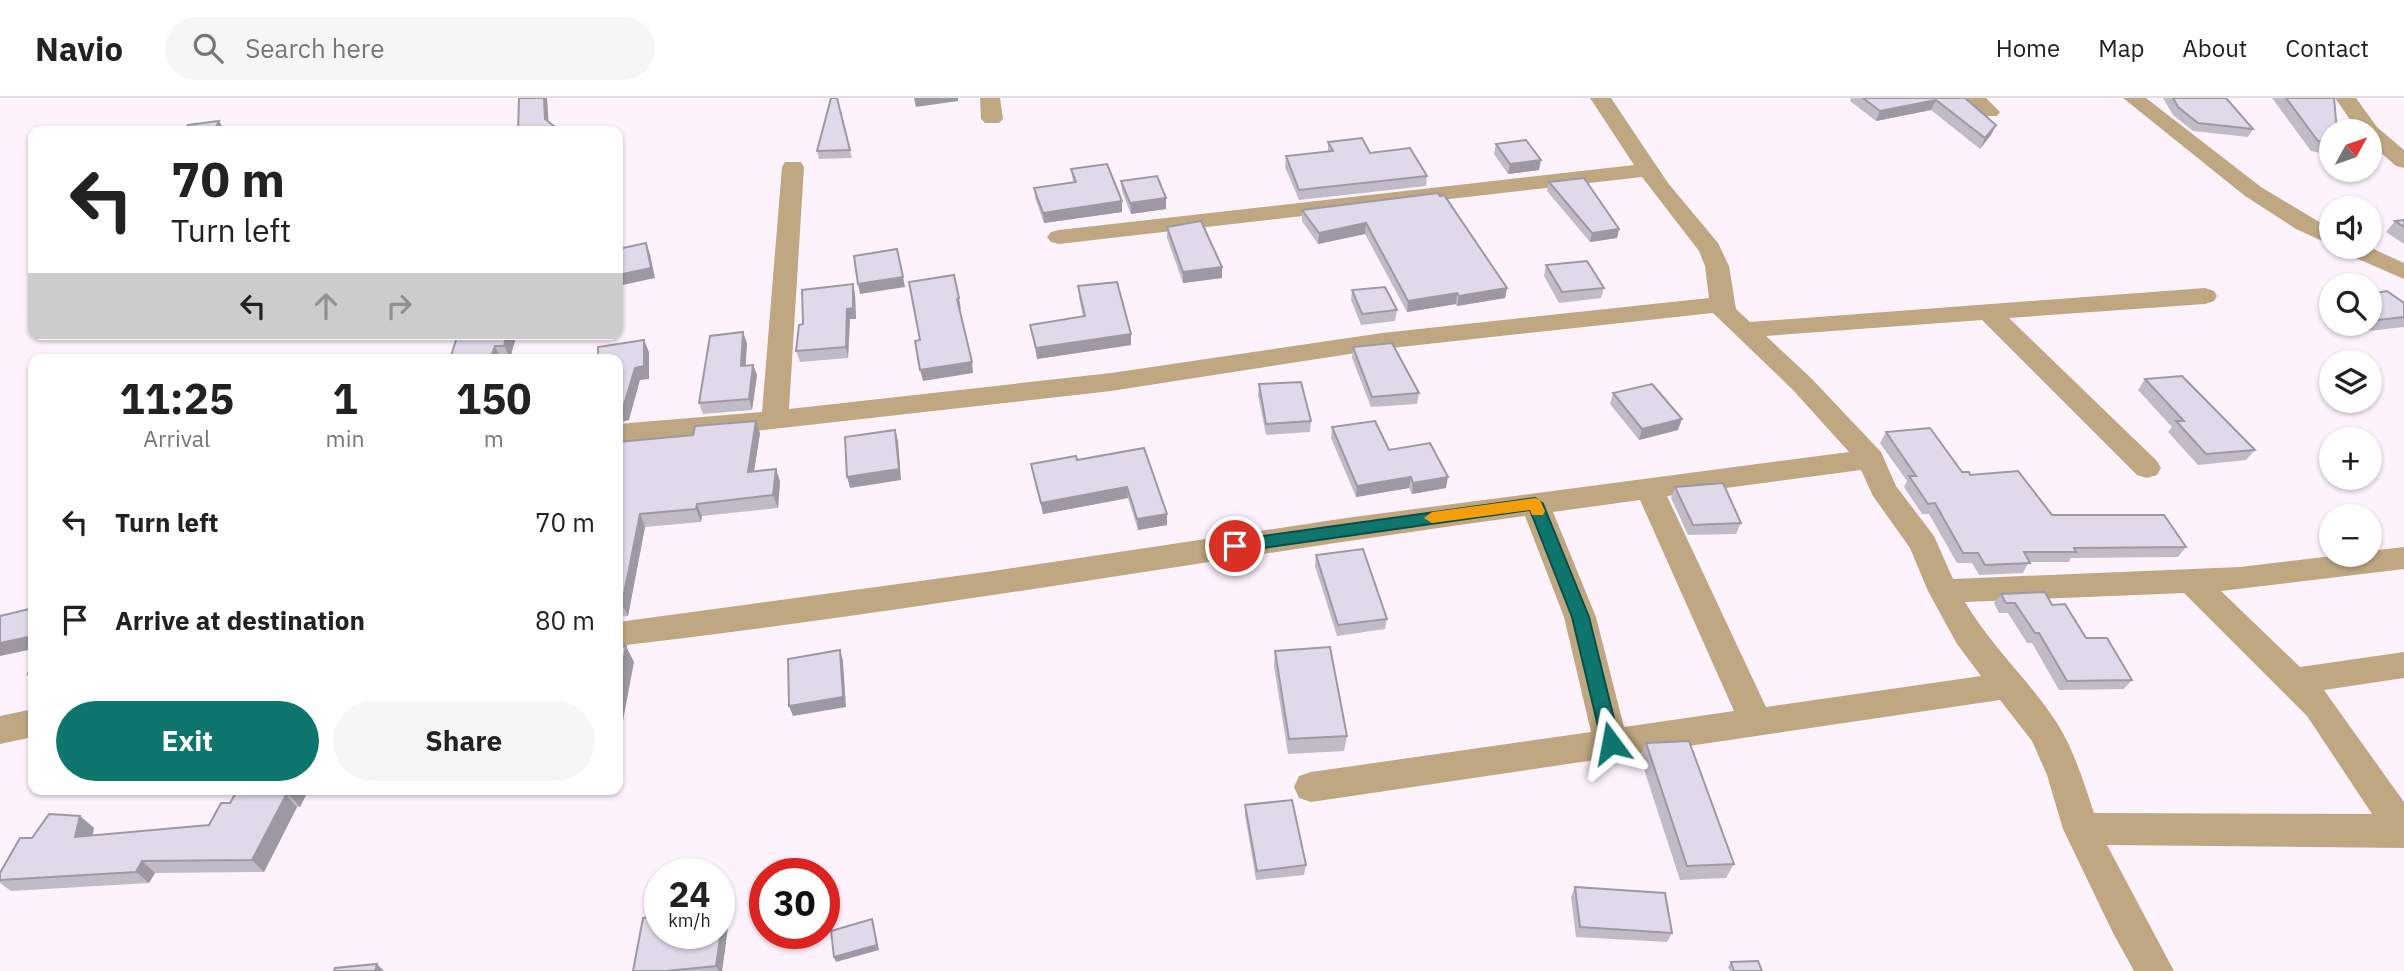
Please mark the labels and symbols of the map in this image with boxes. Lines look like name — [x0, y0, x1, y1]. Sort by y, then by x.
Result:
north arrow — [2319, 119, 2382, 182]
pin — [1205, 516, 1265, 576]
position arrow — [1574, 706, 1648, 780]
speed limit sign: 30 — [749, 858, 840, 949]

